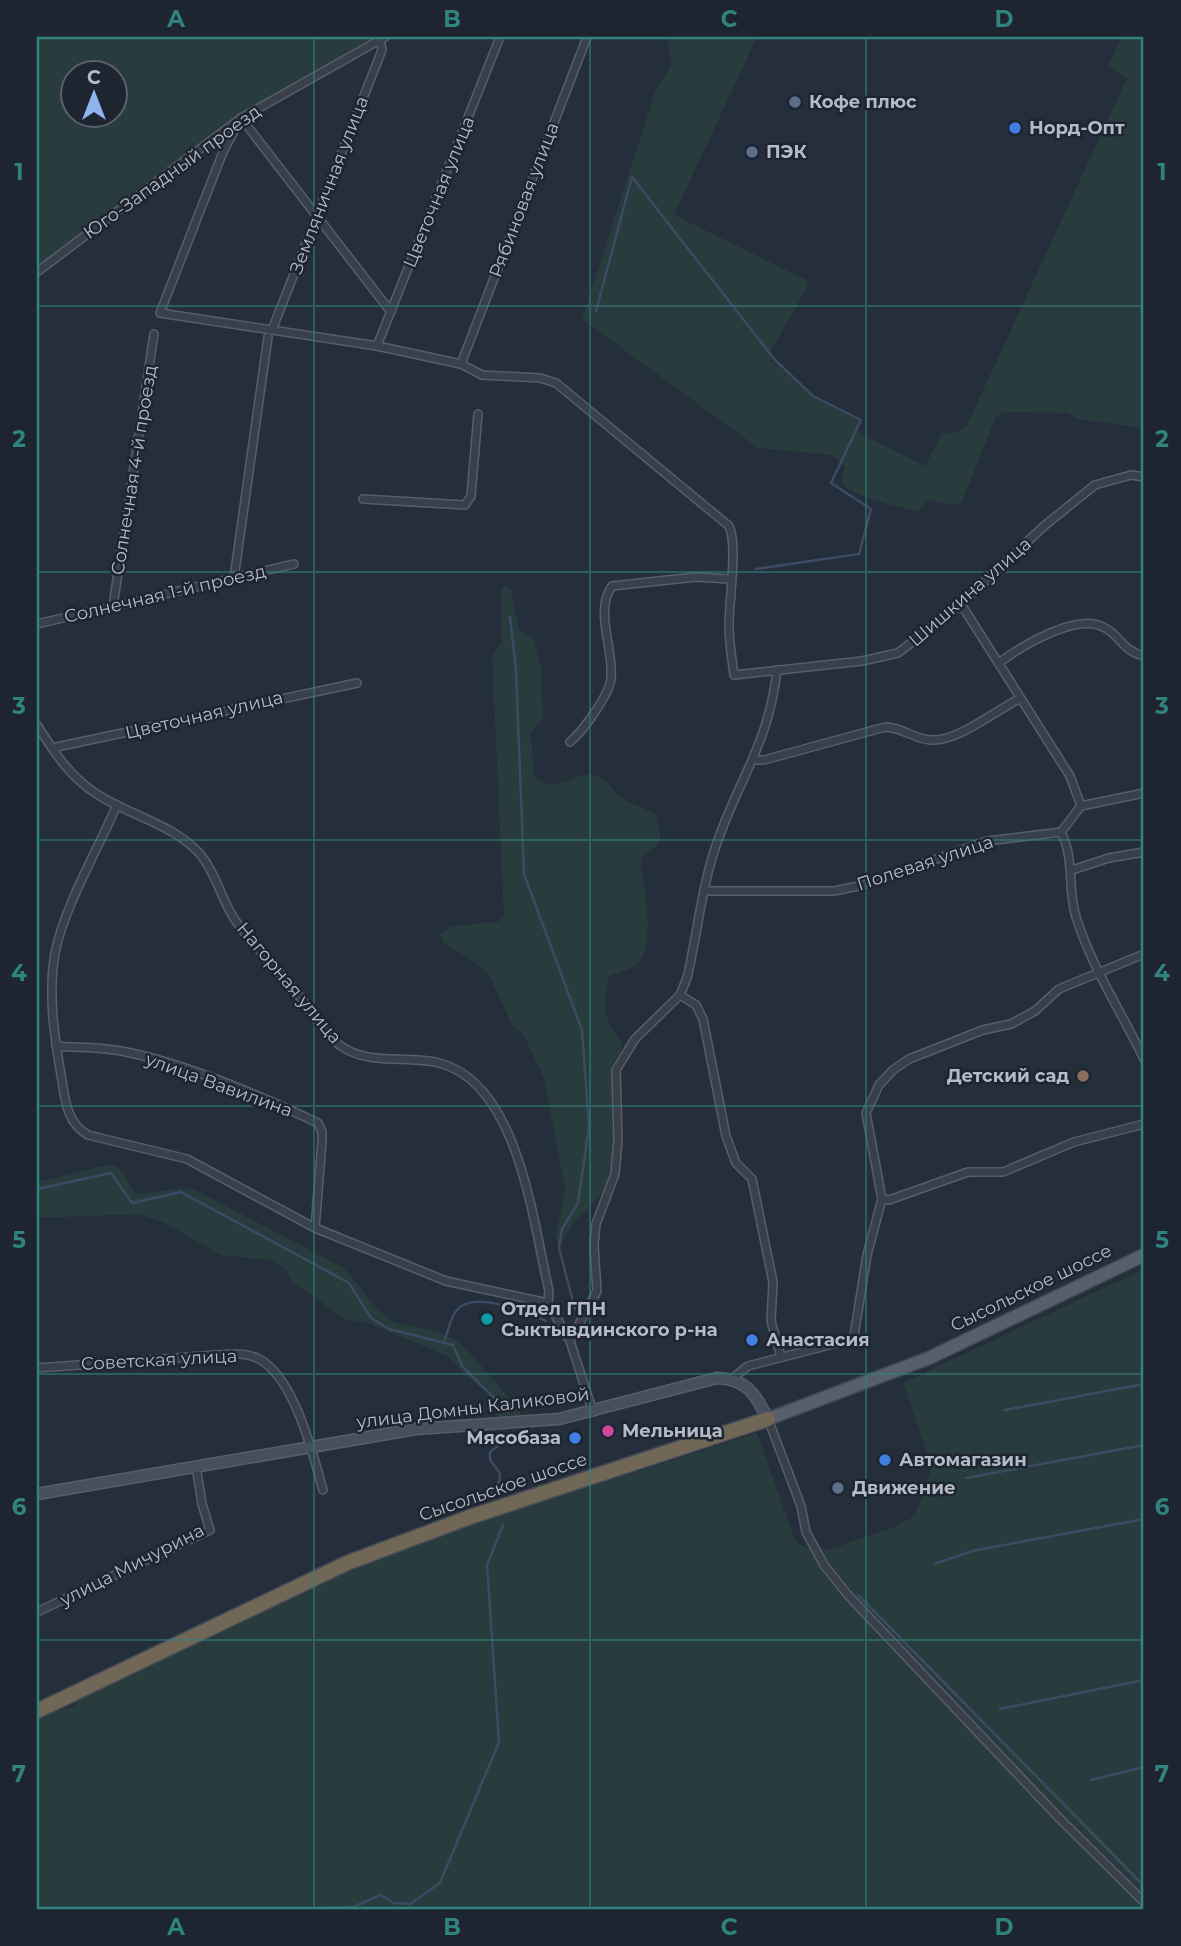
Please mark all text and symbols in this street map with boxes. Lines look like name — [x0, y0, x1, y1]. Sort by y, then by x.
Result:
text: A — [166, 5, 185, 33]
text: B — [443, 5, 461, 33]
text: C — [721, 5, 738, 33]
text: D — [995, 5, 1014, 33]
north arrow — [60, 60, 130, 130]
text: С — [87, 66, 101, 89]
place label: Кофе плюс — [809, 91, 917, 113]
street label: Земляничная улица — [285, 93, 373, 277]
marker: Кофе плюс — [787, 94, 803, 110]
street label: Юго-Западный проезд — [79, 100, 265, 244]
street label: Цветочная улица — [399, 113, 479, 271]
place label: Норд-Опт — [1029, 117, 1125, 139]
street label: Рябиновая улица — [484, 119, 564, 281]
marker: Норд-Опт — [1007, 120, 1023, 136]
place label: ПЭК — [766, 141, 807, 163]
marker: ПЭК — [744, 144, 760, 160]
text: 1 — [14, 158, 24, 186]
text: 1 — [1157, 158, 1167, 186]
street label: Солнечная 4-й проезд — [107, 363, 161, 576]
text: 2 — [12, 425, 26, 453]
text: 2 — [1155, 425, 1169, 453]
street label: Шишкина улица — [904, 533, 1036, 651]
street label: Солнечная 1-й проезд — [62, 560, 268, 628]
street label: Цветочная улица — [123, 686, 285, 744]
text: 3 — [11, 692, 26, 720]
text: 3 — [1154, 692, 1169, 720]
street label: Полевая улица — [854, 831, 996, 895]
street label: Нагорная улица — [232, 918, 346, 1048]
text: 4 — [11, 959, 27, 987]
text: 4 — [1154, 959, 1170, 987]
street label: улица Вавилина — [142, 1048, 295, 1122]
place label: Детский сад — [947, 1065, 1069, 1087]
marker: Детский сад — [1075, 1068, 1091, 1084]
text: 5 — [12, 1226, 26, 1254]
text: 5 — [1155, 1226, 1169, 1254]
street label: Сысольское шоссе — [947, 1239, 1115, 1337]
place label: Отдел ГПН Сыктывдинского р-на — [501, 1298, 718, 1341]
marker: Отдел ГПН Сыктывдинского р-на — [479, 1311, 495, 1327]
place label: Анастасия — [766, 1329, 870, 1351]
marker: Анастасия — [744, 1332, 760, 1348]
street label: Советская улица — [80, 1345, 238, 1375]
street label: улица Домны Каликовой — [354, 1383, 591, 1433]
place label: Мельница — [622, 1420, 723, 1442]
marker: Мельница — [600, 1423, 616, 1439]
place label: Мясобаза — [466, 1427, 561, 1449]
marker: Мясобаза — [567, 1430, 583, 1446]
street label: Сысольское шоссе — [416, 1448, 590, 1526]
place label: Автомагазин — [899, 1449, 1027, 1471]
marker: Автомагазин — [877, 1452, 893, 1468]
place label: Движение — [852, 1477, 956, 1499]
marker: Движение — [830, 1480, 846, 1496]
text: 6 — [12, 1493, 27, 1521]
text: 6 — [1155, 1493, 1170, 1521]
street label: улица Мичурина — [55, 1519, 208, 1611]
text: 7 — [12, 1760, 26, 1788]
text: 7 — [1155, 1760, 1169, 1788]
text: A — [166, 1913, 185, 1941]
text: B — [443, 1913, 461, 1941]
text: C — [721, 1913, 738, 1941]
text: D — [995, 1913, 1014, 1941]

